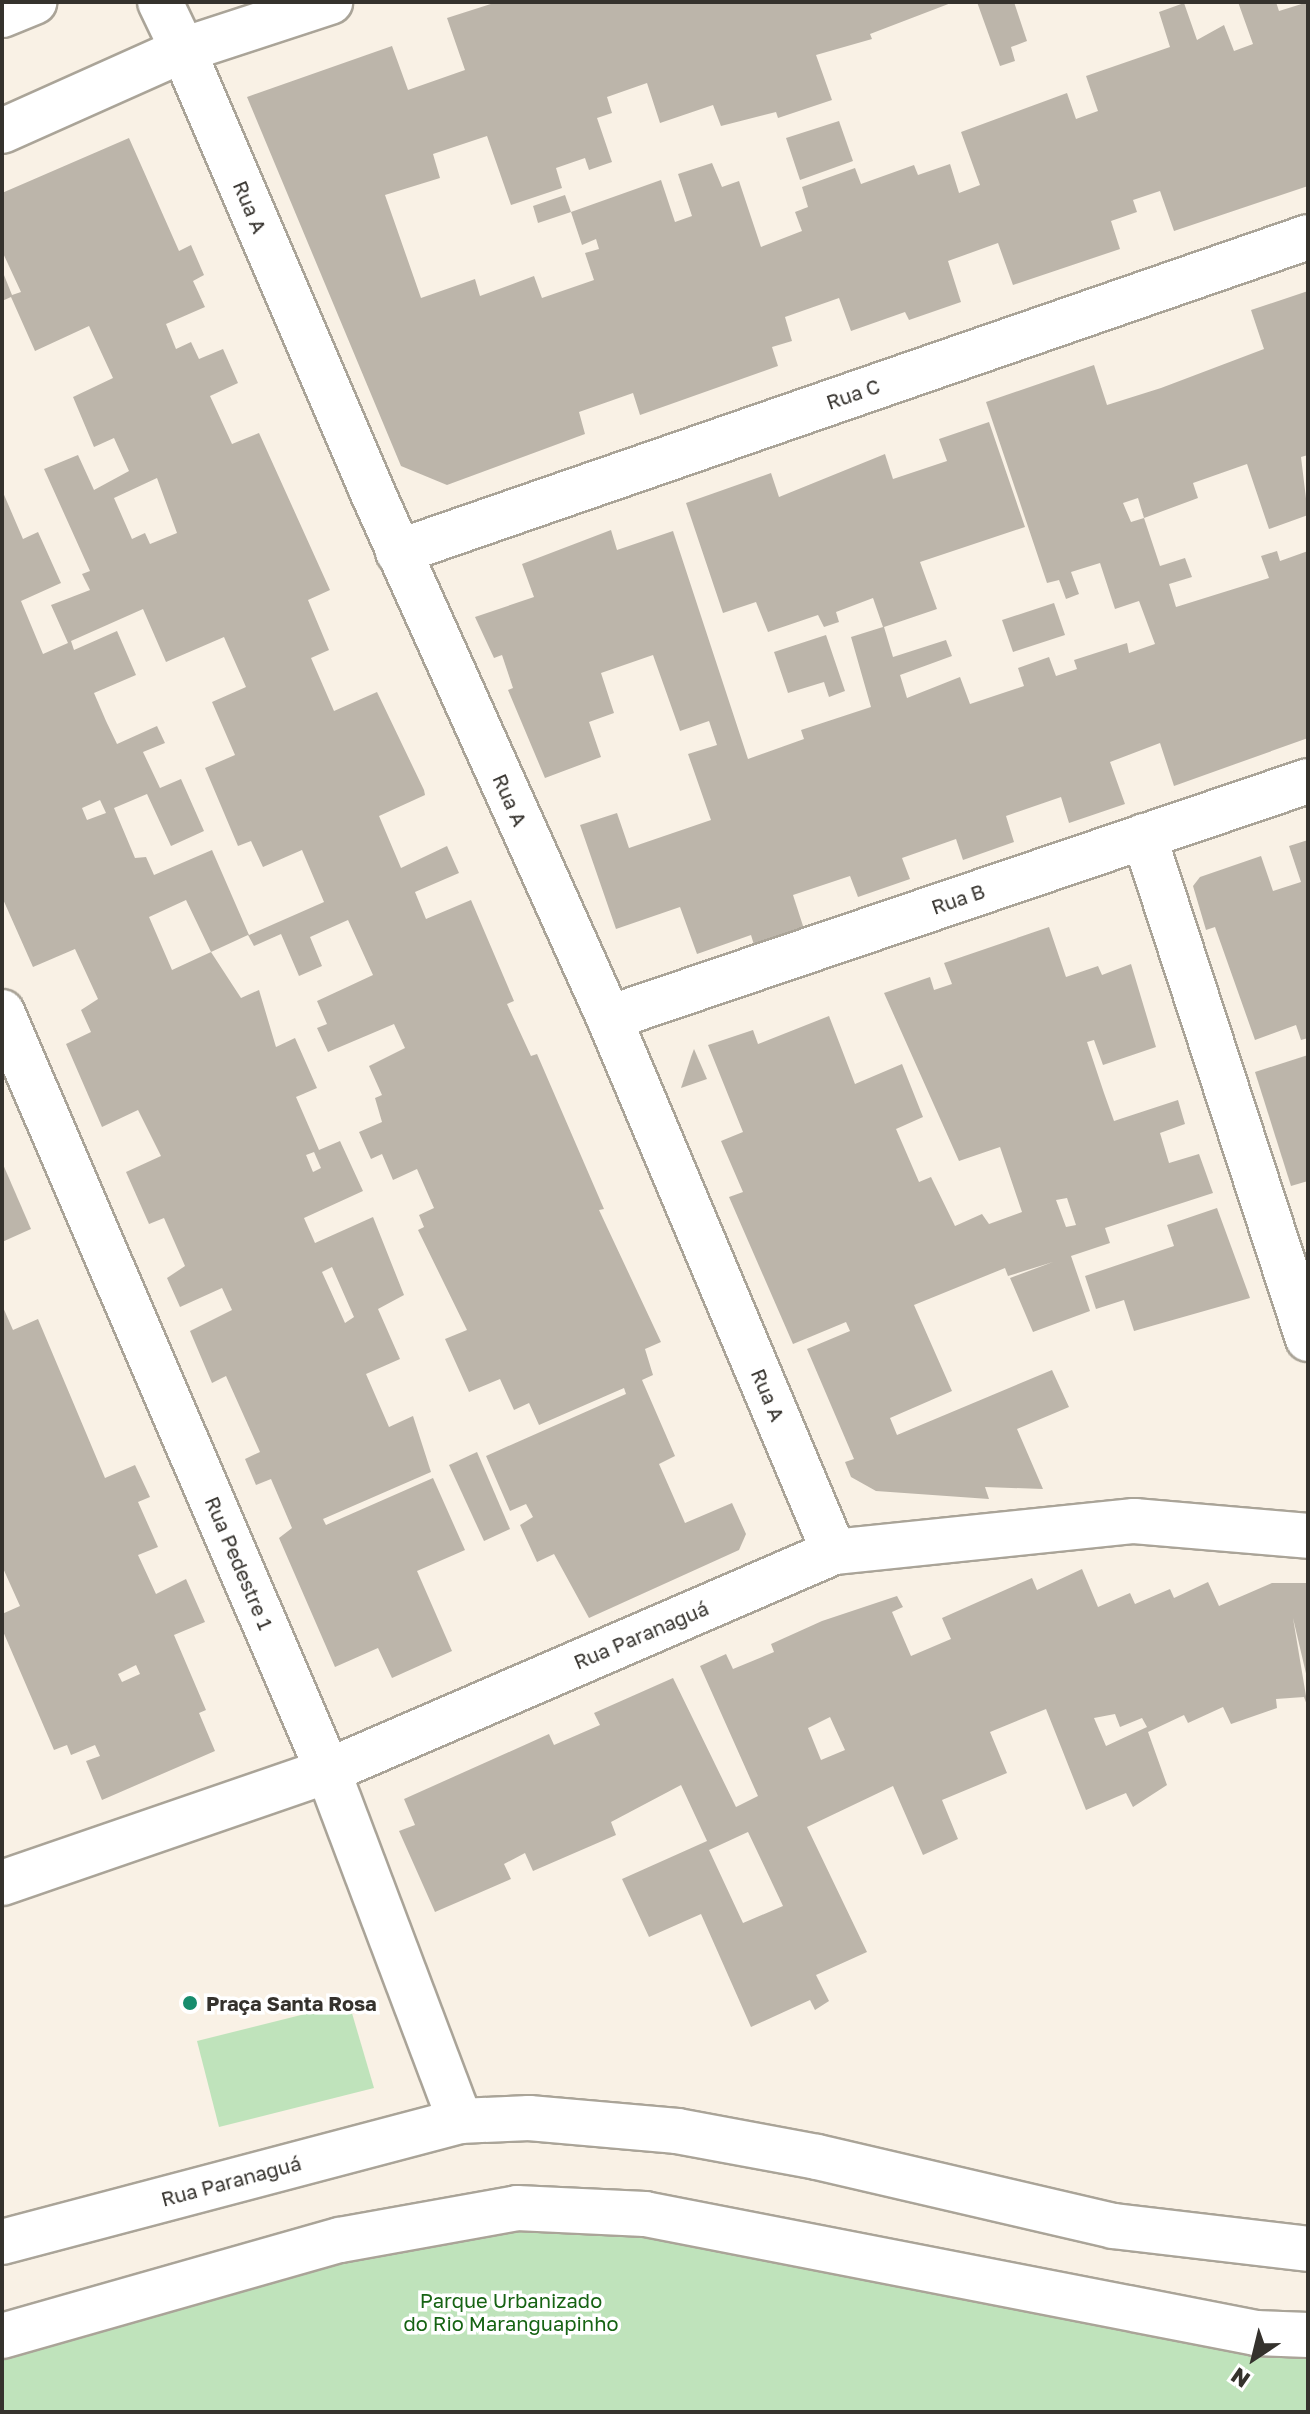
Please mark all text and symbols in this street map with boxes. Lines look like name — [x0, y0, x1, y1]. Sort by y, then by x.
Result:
street label: Rua A — [228, 177, 272, 237]
street label: Rua C — [823, 374, 883, 414]
street label: Rua A — [488, 770, 532, 830]
street label: Rua B — [928, 879, 988, 919]
street label: Rua A — [746, 1365, 790, 1425]
street label: Rua Pedestre 1 — [200, 1493, 278, 1633]
street label: Rua Paranaguá — [570, 1596, 712, 1674]
place label: Praça Santa Rosa — [206, 1991, 377, 2015]
marker: Praça Santa Rosa — [181, 1994, 199, 2012]
street label: Rua Paranaguá — [158, 2151, 304, 2211]
park label: Parque Urbanizado do Rio Maranguapinho — [404, 2288, 618, 2335]
north arrow — [1214, 2318, 1294, 2398]
text: N — [1225, 2362, 1255, 2394]

